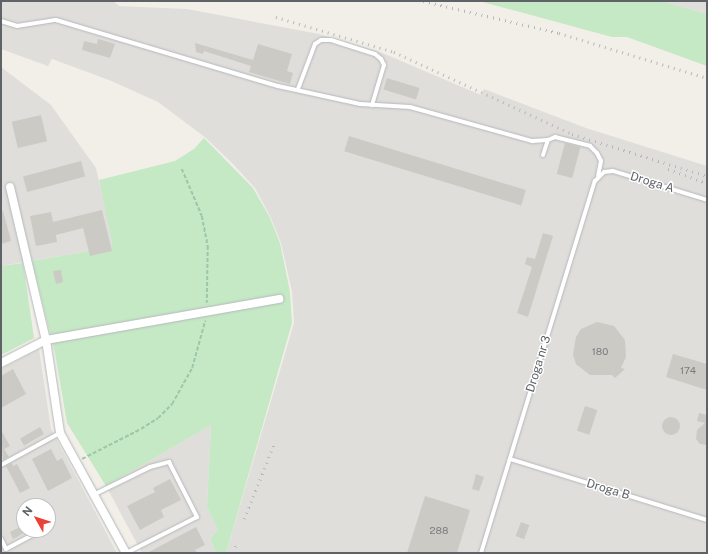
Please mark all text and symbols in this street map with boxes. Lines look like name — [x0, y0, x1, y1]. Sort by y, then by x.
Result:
street label: Droga A — [628, 170, 676, 196]
street label: Droga nr 3 — [524, 334, 554, 394]
house number: 180 — [592, 346, 608, 358]
house number: 174 — [680, 365, 696, 377]
street label: Droga B — [585, 477, 631, 503]
north arrow — [16, 498, 56, 538]
text: N — [20, 504, 35, 518]
house number: 288 — [430, 525, 448, 537]

